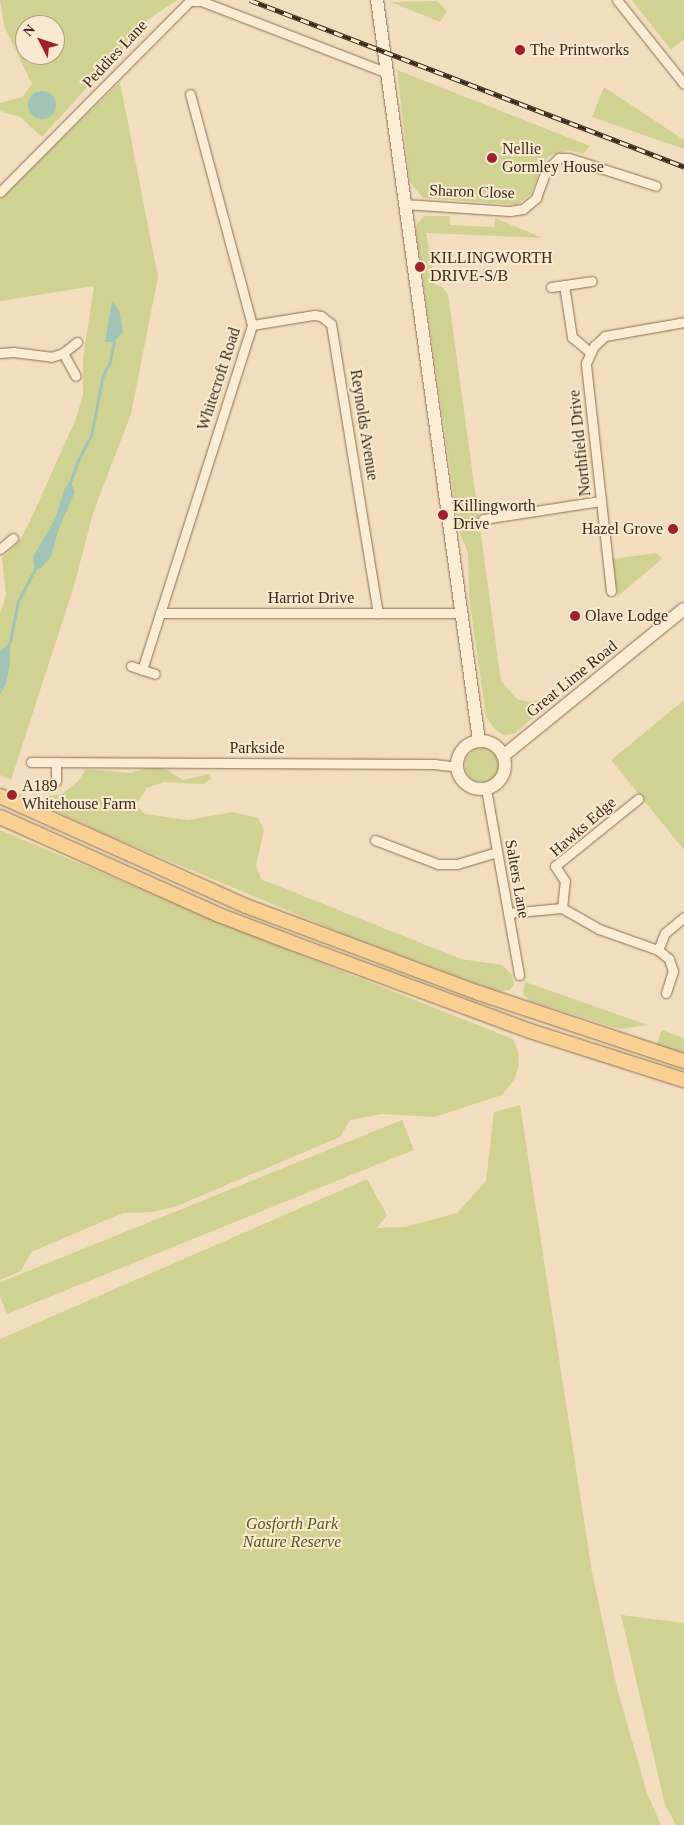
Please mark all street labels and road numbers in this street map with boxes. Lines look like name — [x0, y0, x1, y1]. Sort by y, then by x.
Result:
street label: Peddies Lane — [79, 16, 151, 92]
street label: Sharon Close — [429, 181, 515, 203]
street label: Whitecroft Road — [193, 325, 245, 433]
street label: Reynolds Avenue — [346, 368, 382, 482]
street label: Northfield Drive — [565, 389, 595, 497]
street label: Harriot Drive — [268, 588, 354, 608]
street label: Great Lime Road — [523, 637, 621, 721]
street label: Parkside — [229, 738, 285, 758]
street label: Hawks Edge — [546, 793, 620, 861]
street label: Salters Lane — [501, 838, 533, 920]

